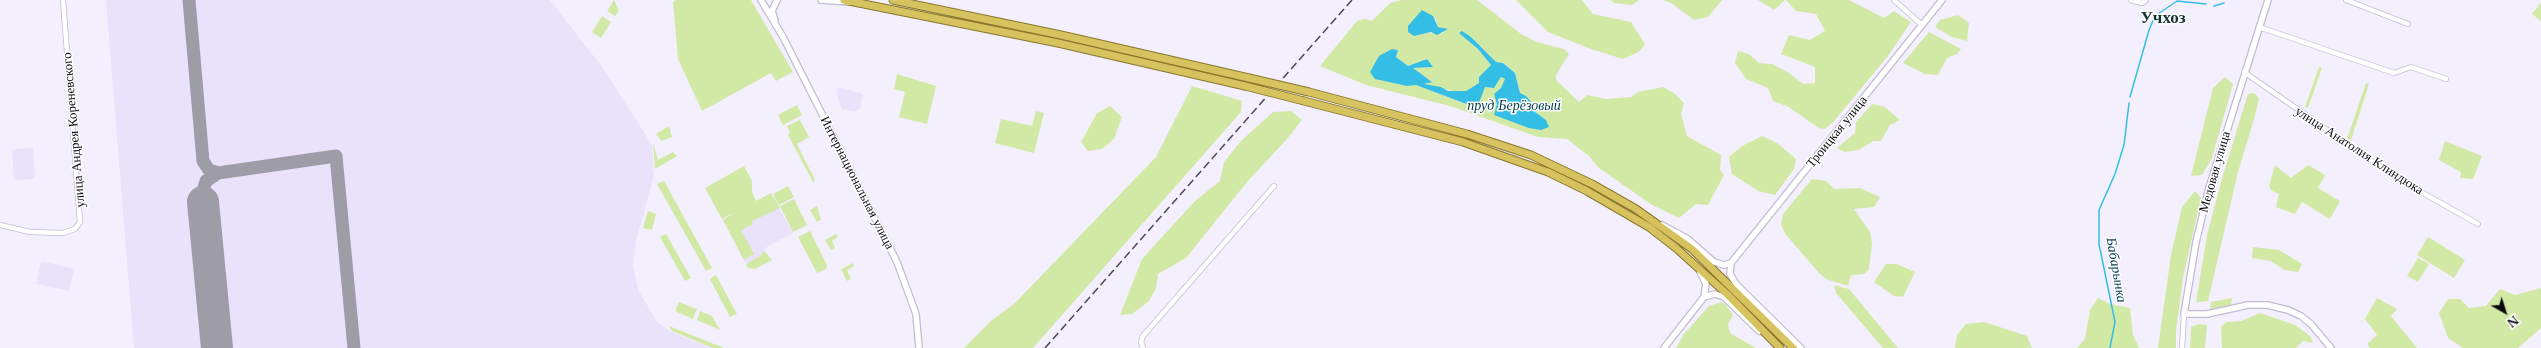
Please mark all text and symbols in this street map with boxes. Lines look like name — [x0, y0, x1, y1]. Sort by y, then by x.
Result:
district label: Учхоз — [2140, 8, 2186, 28]
street label: улица Андрея Кореневского — [59, 52, 89, 208]
street label: Троицкая улица — [1803, 93, 1871, 171]
water label: пруд Берёзовый — [1467, 98, 1561, 114]
street label: улица Анатолия Клиндюка — [2292, 104, 2426, 198]
street label: Интернациональная улица — [817, 114, 897, 252]
street label: Медовая улица — [2196, 130, 2234, 214]
water label: Бабарынка — [2102, 236, 2130, 304]
north arrow — [2485, 292, 2525, 332]
text: N — [2504, 313, 2521, 330]

